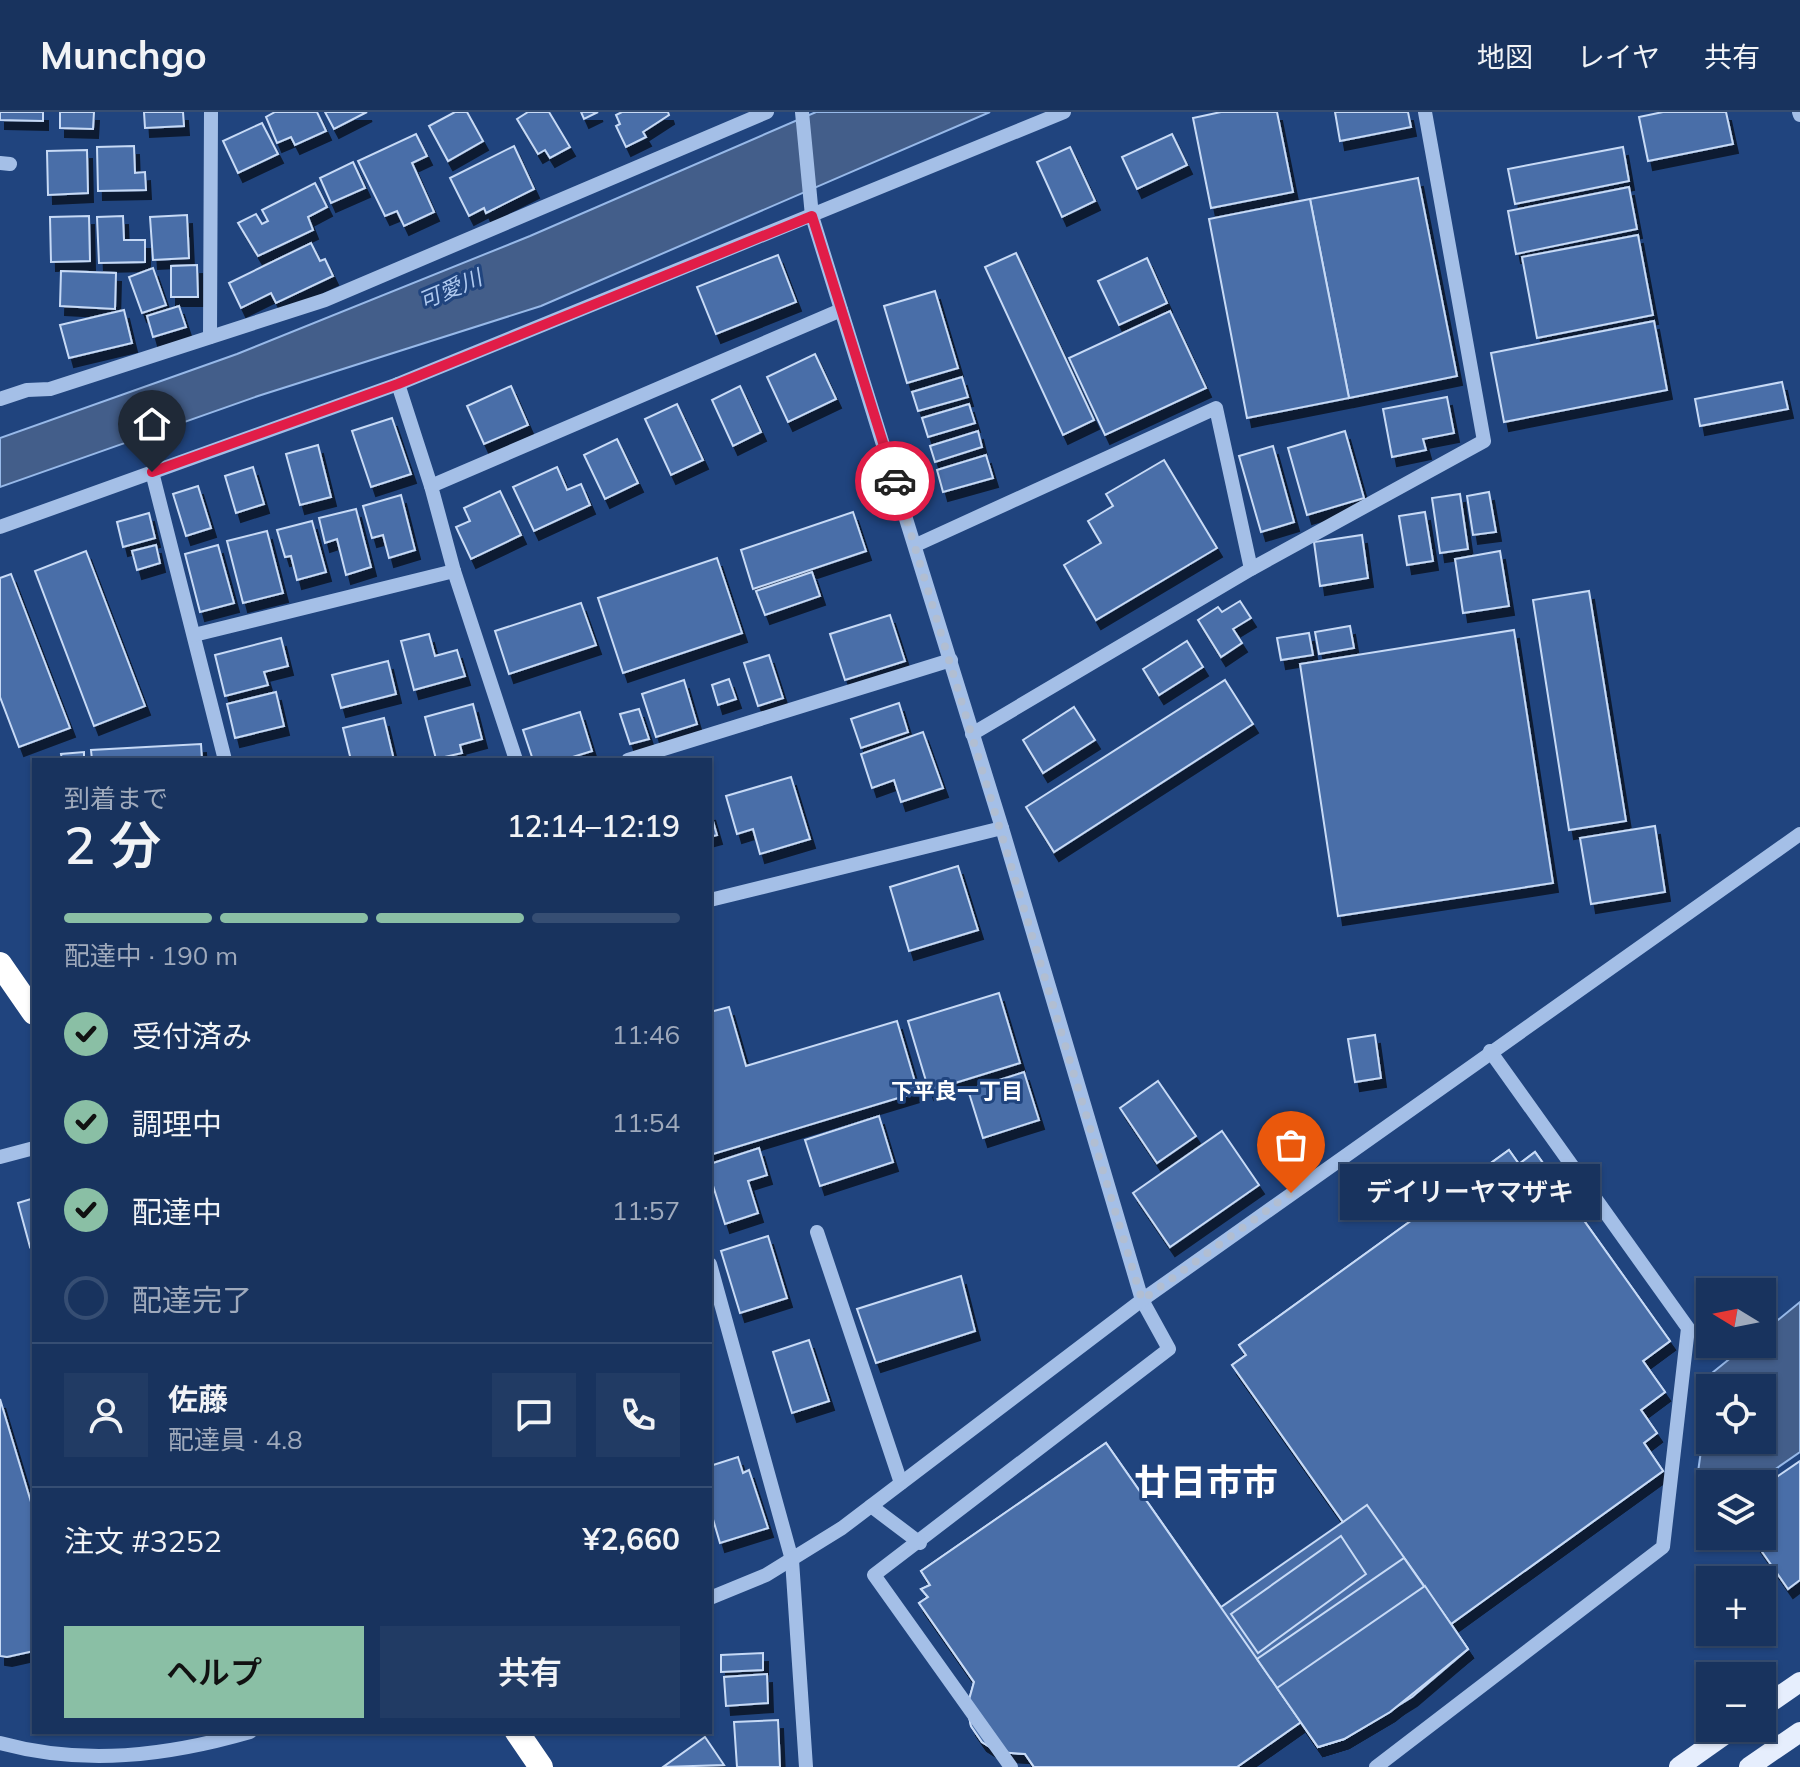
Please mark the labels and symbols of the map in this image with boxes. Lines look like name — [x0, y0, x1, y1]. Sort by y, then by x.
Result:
water label: 可愛川 — [414, 262, 488, 315]
pin — [118, 390, 186, 472]
courier — [855, 441, 935, 521]
district label: 下平良一丁目 — [891, 1077, 1023, 1105]
pin — [1257, 1111, 1325, 1193]
callout: デイリーヤマザキ — [1339, 1165, 1599, 1221]
north arrow — [1696, 1278, 1776, 1358]
district label: 廿日市市 — [1134, 1459, 1278, 1504]

